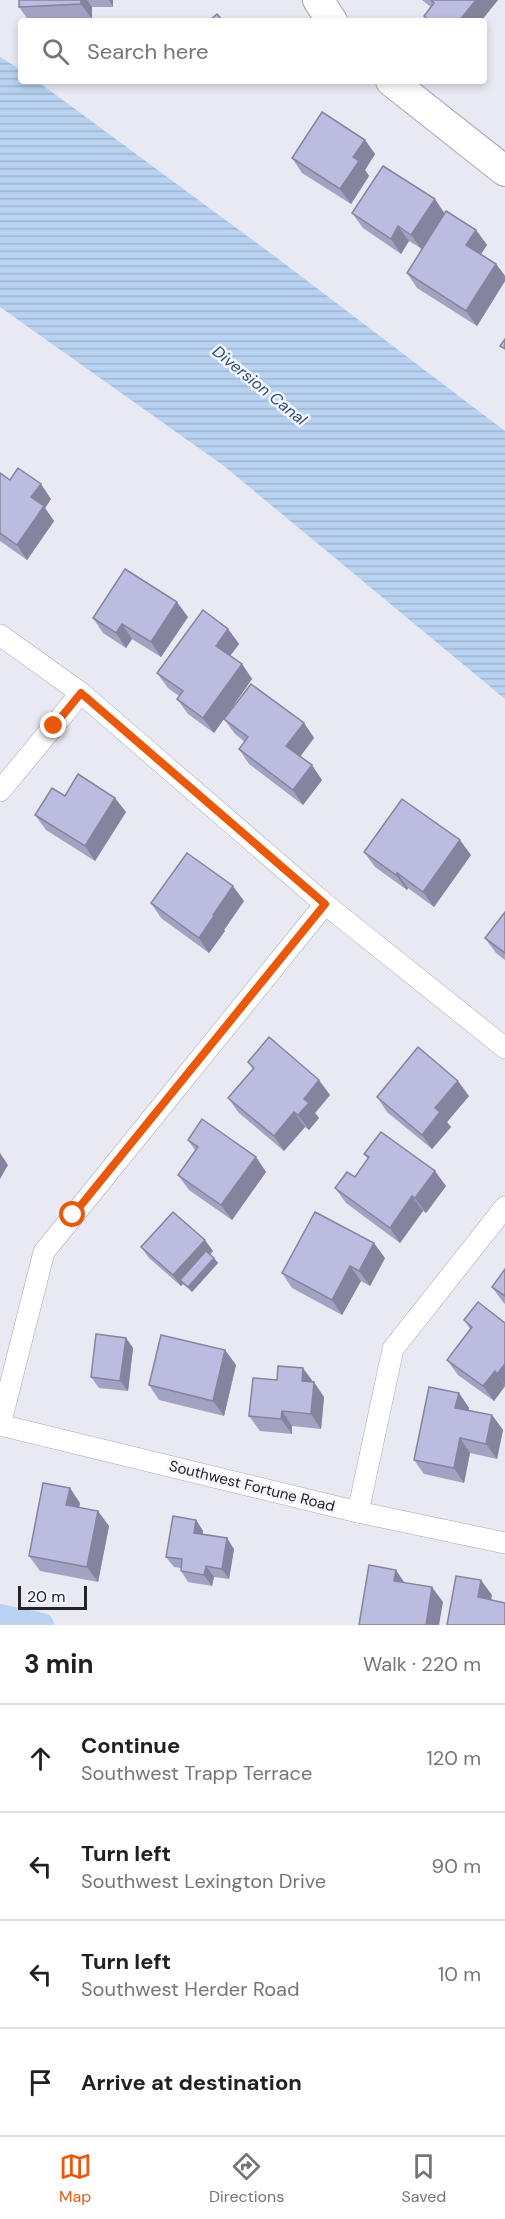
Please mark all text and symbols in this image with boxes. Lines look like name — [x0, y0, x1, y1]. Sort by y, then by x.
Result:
search box — [18, 18, 487, 84]
icon: search — [39, 35, 72, 68]
text: Search here — [87, 37, 208, 66]
water label: Diversion Canal — [208, 341, 311, 430]
route end — [40, 712, 66, 738]
route start — [59, 1201, 85, 1227]
street label: Southwest Fortune Road — [167, 1456, 337, 1516]
scale bar — [18, 1583, 87, 1610]
text: 20 m — [27, 1586, 66, 1607]
text: 3 min — [24, 1647, 93, 1681]
text: Walk · 220 m — [363, 1651, 481, 1677]
text: Continue — [81, 1731, 180, 1760]
icon: ahead — [24, 1742, 57, 1775]
text: 120 m — [427, 1745, 481, 1771]
text: Southwest Trapp Terrace — [81, 1760, 312, 1786]
text: Turn left — [81, 1839, 171, 1868]
icon: left — [24, 1850, 57, 1883]
text: 90 m — [432, 1853, 481, 1879]
text: Southwest Lexington Drive — [81, 1868, 326, 1894]
text: Turn left — [81, 1947, 171, 1976]
icon: left — [24, 1958, 57, 1991]
text: 10 m — [438, 1961, 481, 1987]
text: Southwest Herder Road — [81, 1976, 299, 2002]
icon: arrive — [24, 2066, 57, 2099]
text: Arrive at destination — [81, 2068, 302, 2097]
tab: Map — [59, 2150, 92, 2207]
tab: Directions — [209, 2150, 284, 2207]
tab: Saved — [402, 2150, 446, 2207]

